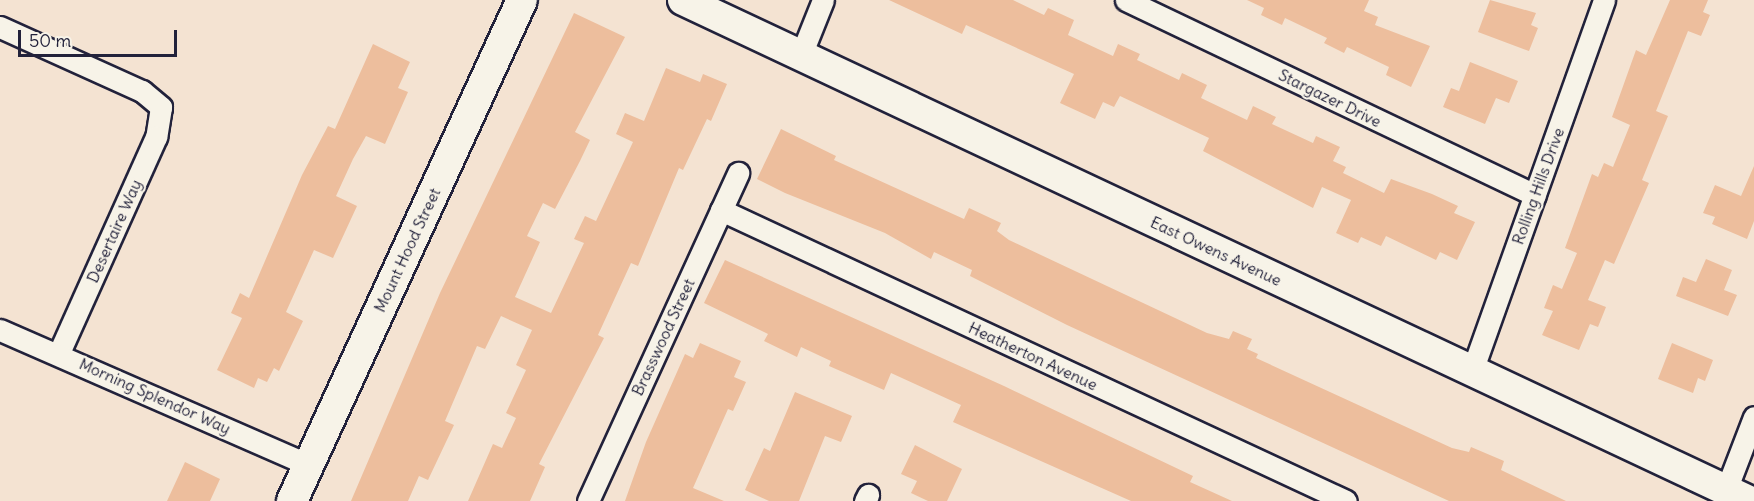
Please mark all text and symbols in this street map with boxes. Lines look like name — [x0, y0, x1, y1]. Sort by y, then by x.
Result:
scale bar — [21, 18, 180, 56]
text: 50 m — [29, 29, 71, 52]
street label: Stargazer Drive — [1276, 65, 1384, 131]
street label: Rolling Hills Drive — [1508, 125, 1568, 247]
street label: Desertaire Way — [83, 176, 145, 286]
street label: Mount Hood Street — [370, 185, 444, 315]
street label: East Owens Avenue — [1147, 212, 1285, 290]
street label: Brasswood Street — [627, 275, 699, 399]
street label: Heatherton Avenue — [966, 318, 1100, 394]
street label: Morning Splendor Way — [76, 354, 234, 438]

